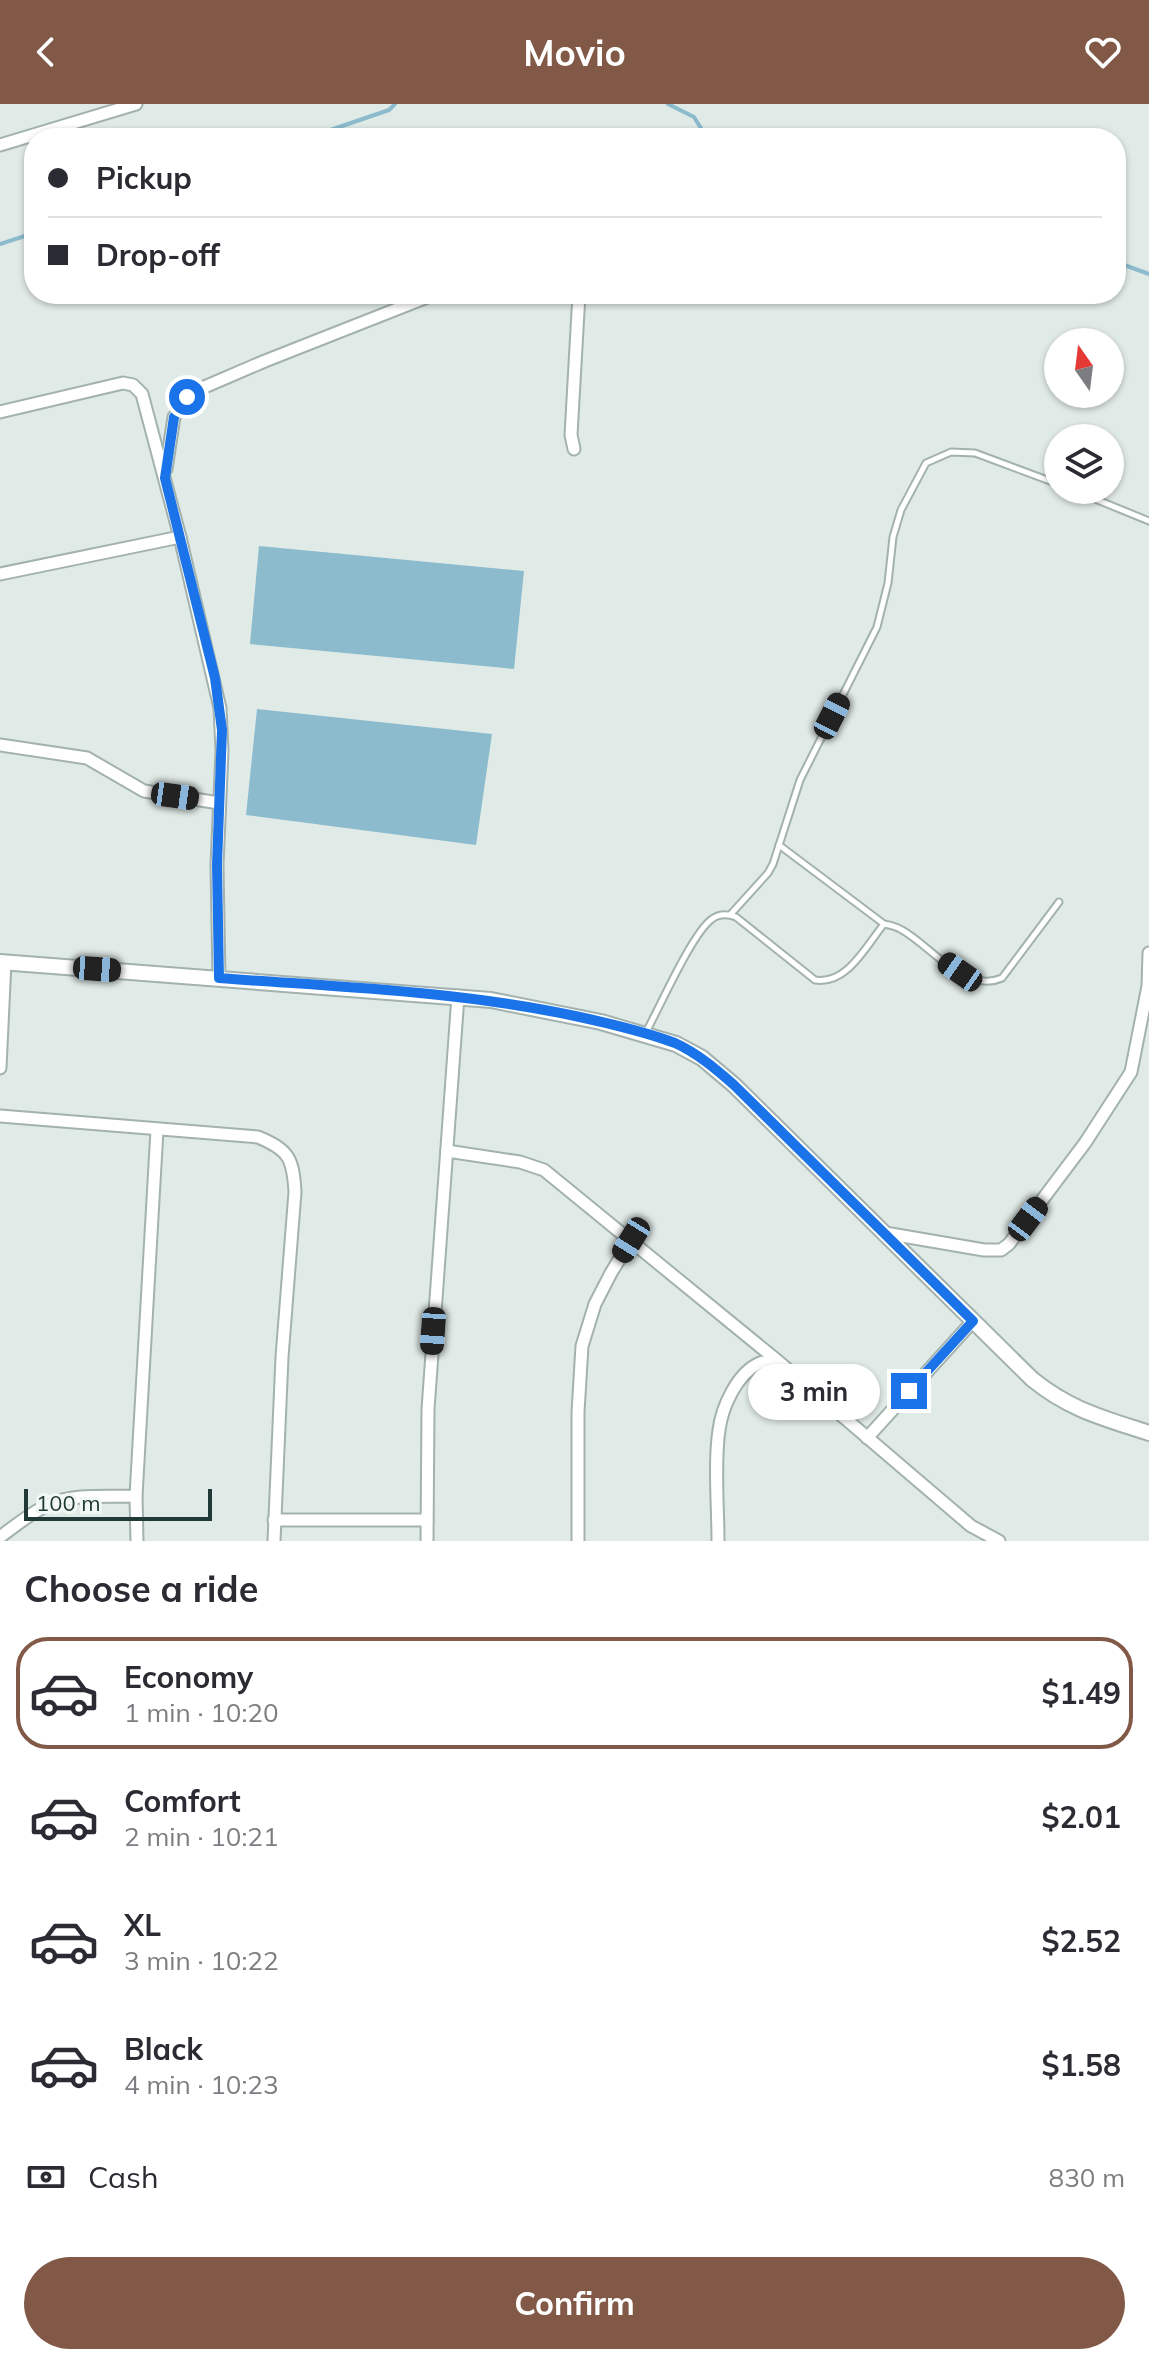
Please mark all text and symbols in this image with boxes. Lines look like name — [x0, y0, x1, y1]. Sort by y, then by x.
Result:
icon: back — [24, 30, 68, 74]
text: Movio — [523, 30, 626, 75]
icon: heart — [1081, 30, 1125, 74]
text: Pickup — [96, 159, 192, 197]
text: Drop-off — [96, 236, 220, 274]
north arrow — [1044, 328, 1124, 408]
map controls — [1044, 328, 1124, 504]
route start — [169, 379, 205, 415]
button: layers — [1044, 424, 1124, 504]
car — [810, 689, 854, 743]
car — [150, 781, 200, 811]
car — [933, 948, 987, 996]
car — [72, 955, 122, 983]
car — [1004, 1193, 1052, 1245]
car — [608, 1213, 654, 1267]
car — [419, 1306, 447, 1356]
callout: 3 min — [749, 1363, 881, 1419]
route end — [891, 1373, 927, 1409]
text: 3 min — [780, 1375, 848, 1408]
scale bar — [24, 1485, 212, 1521]
text: 100 m — [36, 1489, 101, 1517]
text: Choose a ride — [24, 1566, 258, 1611]
icon: car — [28, 1657, 100, 1729]
text: Economy — [124, 1658, 253, 1696]
text: $1.49 — [1042, 1674, 1121, 1712]
text: 1 min · 10:20 — [124, 1696, 279, 1729]
icon: car — [28, 1781, 100, 1853]
text: Comfort — [124, 1782, 241, 1820]
text: $2.01 — [1042, 1798, 1121, 1836]
text: 2 min · 10:21 — [124, 1820, 279, 1853]
icon: car — [28, 1905, 100, 1977]
text: XL — [124, 1906, 161, 1944]
text: $2.52 — [1042, 1922, 1121, 1960]
text: 3 min · 10:22 — [124, 1944, 279, 1977]
icon: car — [28, 2029, 100, 2101]
text: Black — [124, 2030, 203, 2068]
text: $1.58 — [1042, 2046, 1121, 2084]
text: 4 min · 10:23 — [124, 2068, 279, 2101]
icon: cash — [24, 2155, 68, 2199]
text: Cash — [88, 2158, 159, 2196]
text: 830 m — [1049, 2161, 1125, 2194]
button: Confirm — [24, 2257, 1125, 2349]

